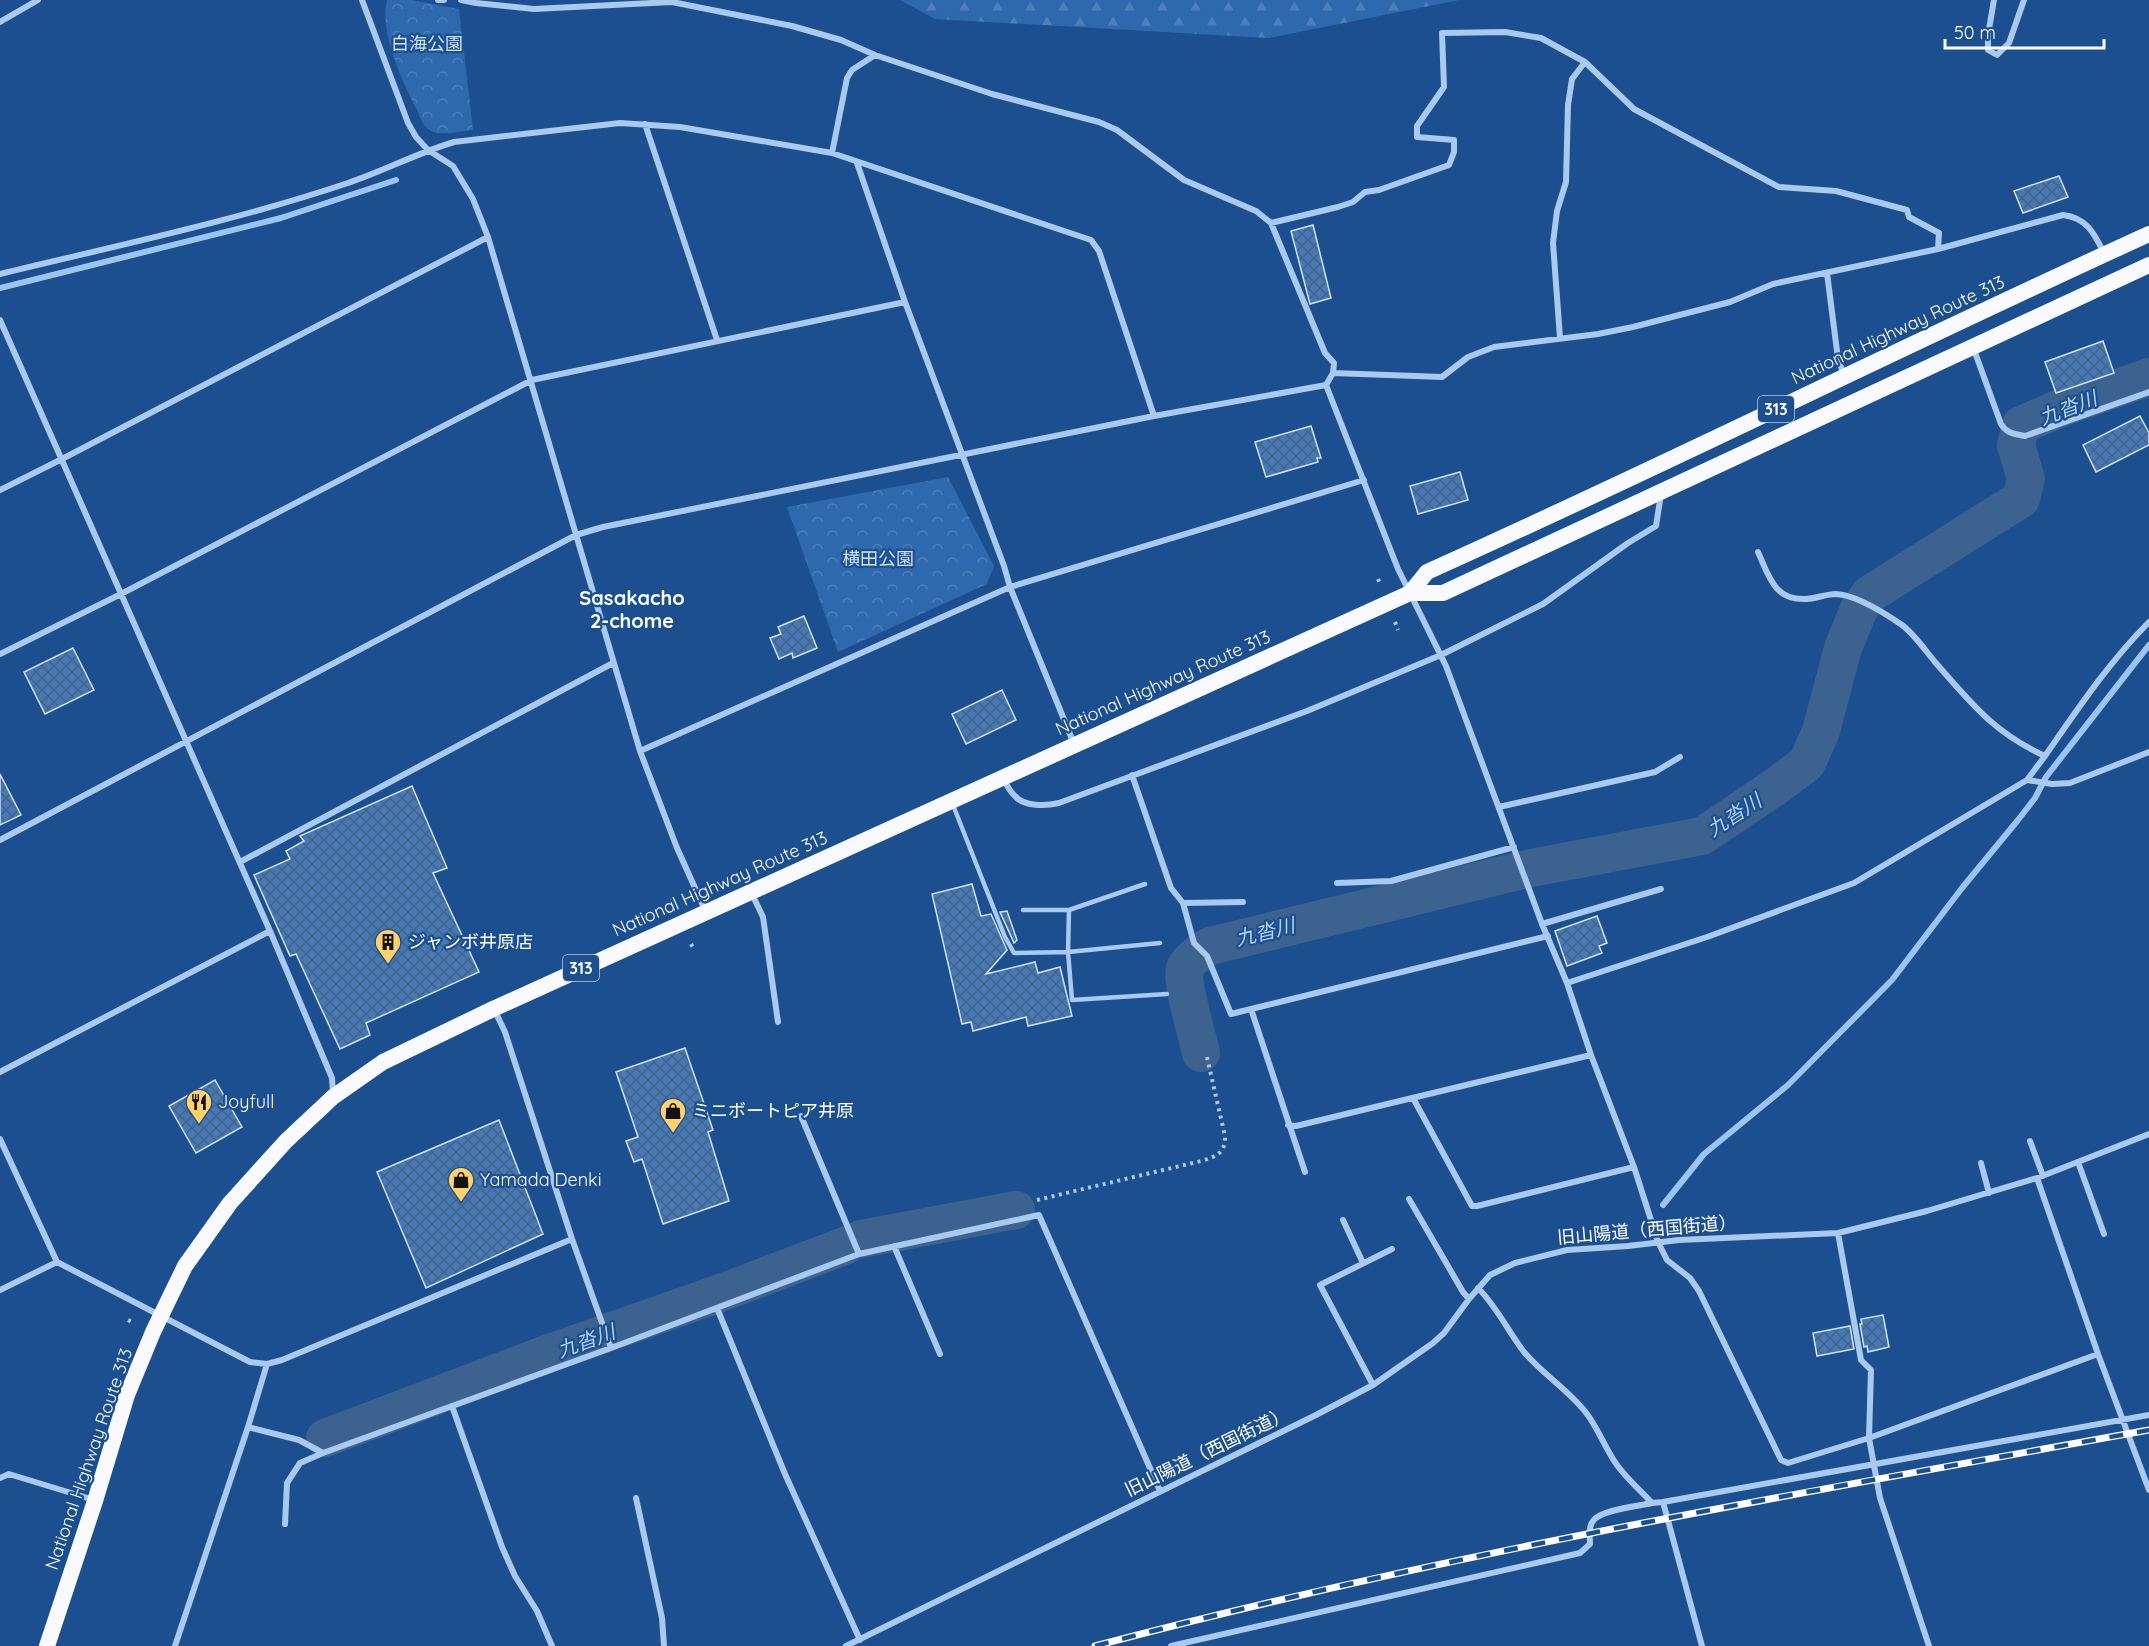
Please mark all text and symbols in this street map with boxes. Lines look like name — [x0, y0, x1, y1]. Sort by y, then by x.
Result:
scale bar — [1945, 12, 2104, 50]
text: 50 m — [1954, 21, 1996, 44]
park label: 白海公園 — [391, 32, 463, 55]
street label: National Highway Route 313 — [1787, 270, 2008, 389]
water label: 九沓川 — [2035, 384, 2102, 430]
road number: 313 — [1758, 396, 1794, 422]
park label: 横田公園 — [842, 547, 914, 570]
district label: Sasakacho 2-chome — [579, 585, 685, 633]
street label: National Highway Route 313 — [1052, 625, 1274, 740]
water label: 九沓川 — [1702, 787, 1767, 841]
street label: National Highway Route 313 — [609, 826, 831, 941]
water label: 九沓川 — [1233, 912, 1299, 951]
building icon: ジャンボ井原店 — [373, 927, 403, 965]
place label: ジャンボ井原店 — [408, 930, 533, 953]
road number: 313 — [563, 955, 599, 981]
restaurant icon: Joyfull — [184, 1087, 214, 1125]
place label: Joyfull — [218, 1090, 274, 1113]
shop icon: ミニボートピア井原 — [658, 1096, 688, 1134]
place label: ミニボートピア井原 — [692, 1099, 854, 1122]
shop icon: Yamada Denki — [446, 1165, 476, 1203]
place label: Yamada Denki — [480, 1168, 602, 1191]
street label: 旧山陽道（西国街道） — [1556, 1210, 1738, 1249]
water label: 九沓川 — [553, 1318, 620, 1363]
street label: National Highway Route 313 — [40, 1345, 137, 1573]
street label: 旧山陽道（西国街道） — [1121, 1402, 1293, 1501]

